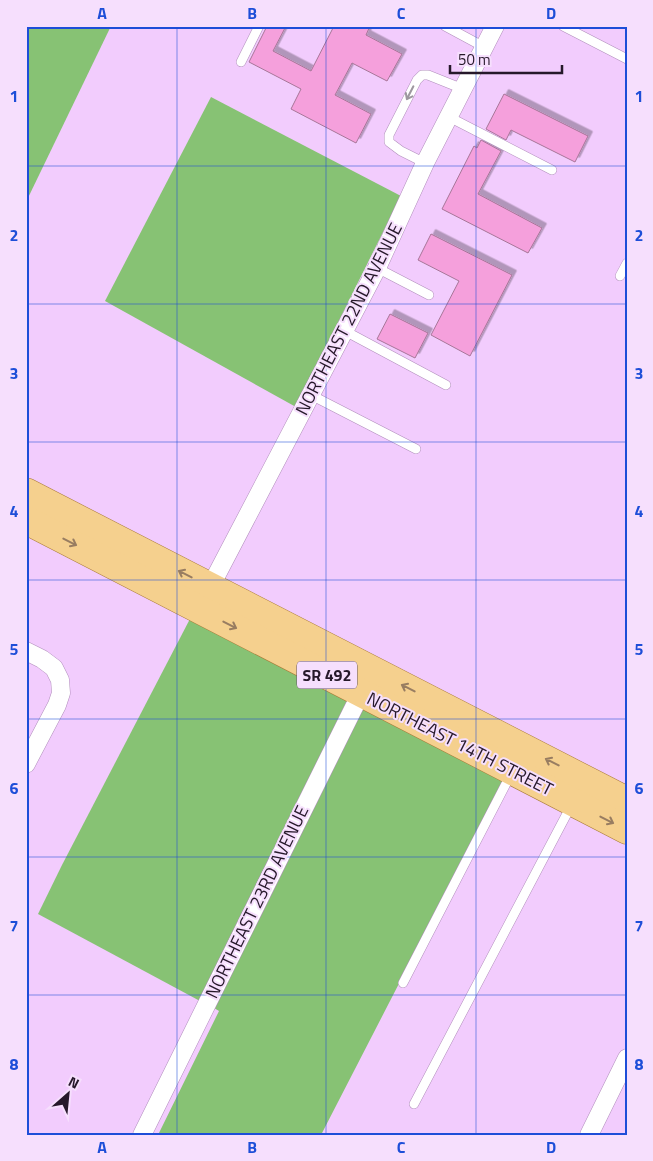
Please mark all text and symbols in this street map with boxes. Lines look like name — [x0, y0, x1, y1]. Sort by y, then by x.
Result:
text: A — [97, 1, 107, 25]
text: B — [247, 1, 257, 25]
text: C — [397, 1, 406, 25]
text: D — [546, 1, 556, 25]
scale bar — [450, 42, 563, 74]
text: 50 m — [458, 48, 491, 71]
text: 1 — [10, 84, 18, 108]
text: 1 — [635, 84, 643, 108]
one-way arrow — [405, 86, 415, 101]
street label: NORTHEAST 22ND AVENUE — [288, 218, 409, 420]
text: 2 — [10, 223, 18, 247]
text: 2 — [635, 223, 643, 247]
text: 3 — [10, 361, 18, 385]
text: 3 — [635, 361, 643, 385]
text: 4 — [10, 499, 19, 523]
text: 4 — [635, 499, 644, 523]
one-way arrow — [62, 538, 76, 548]
one-way arrow — [178, 569, 193, 579]
one-way arrow — [222, 620, 237, 630]
text: 5 — [10, 637, 19, 661]
text: 5 — [635, 637, 644, 661]
road number: SR 492 — [297, 662, 357, 688]
one-way arrow — [401, 683, 416, 692]
street label: NORTHEAST 14TH STREET — [362, 685, 558, 803]
one-way arrow — [545, 757, 560, 767]
text: 6 — [10, 776, 19, 800]
text: 6 — [635, 776, 644, 800]
street label: NORTHEAST 23RD AVENUE — [198, 801, 315, 1003]
one-way arrow — [599, 816, 614, 825]
text: 7 — [10, 914, 18, 938]
text: 7 — [635, 914, 643, 938]
text: 8 — [10, 1052, 19, 1076]
text: 8 — [635, 1052, 644, 1076]
north arrow — [42, 1068, 92, 1118]
text: N — [65, 1070, 83, 1094]
text: A — [97, 1135, 107, 1159]
text: B — [247, 1135, 257, 1159]
text: C — [397, 1135, 406, 1159]
text: D — [546, 1135, 556, 1159]

